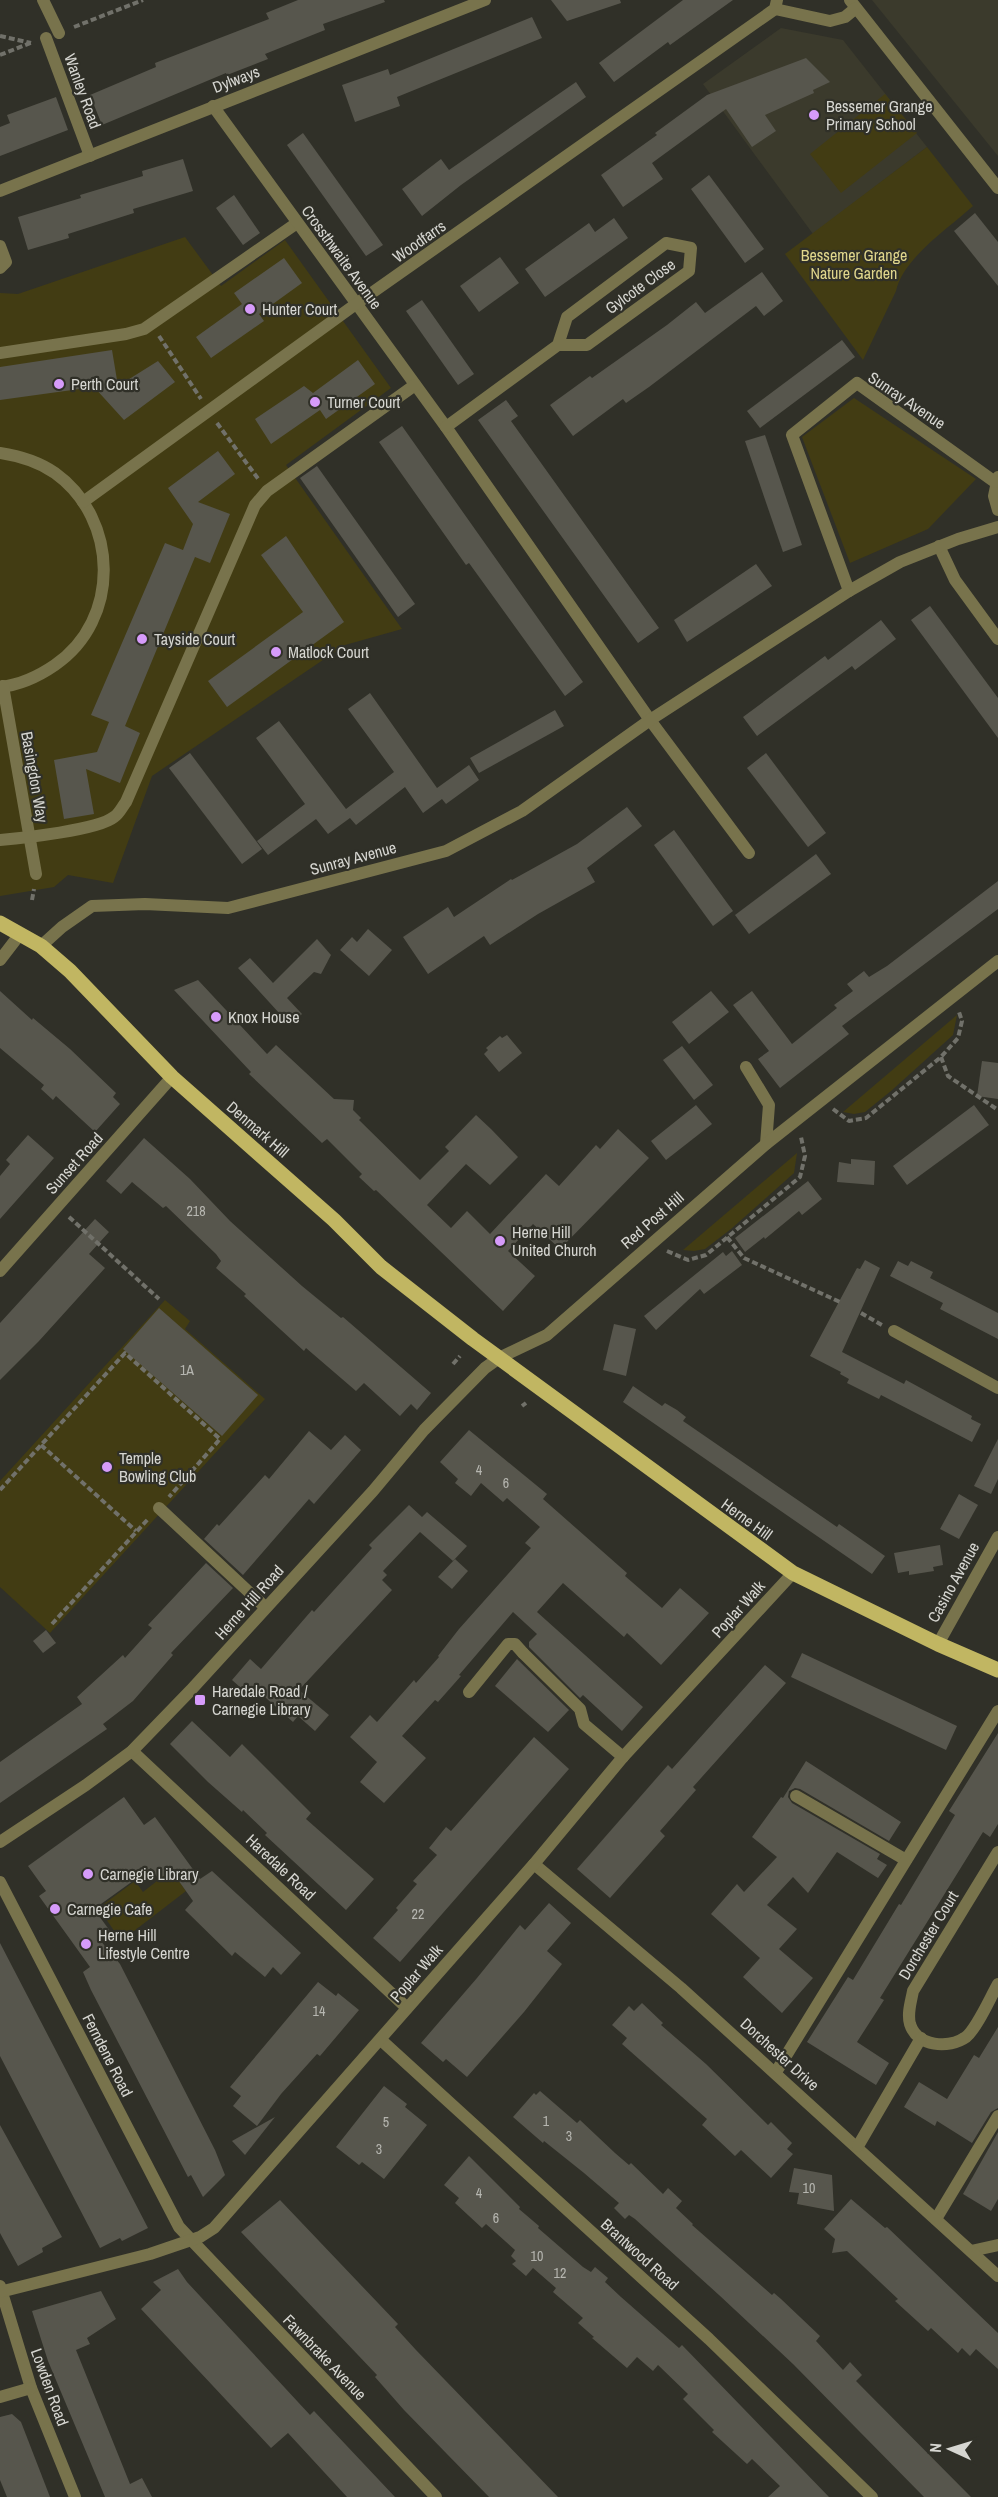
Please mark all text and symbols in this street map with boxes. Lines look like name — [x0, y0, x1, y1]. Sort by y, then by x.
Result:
street label: Wanley Road — [59, 50, 107, 132]
street label: Dylways — [209, 60, 263, 98]
place label: Bessemer Grange Primary School — [826, 95, 932, 135]
marker: Bessemer Grange Primary School — [807, 108, 821, 122]
street label: Crossthwaite Avenue — [297, 200, 387, 314]
street label: Woodfarrs — [388, 215, 450, 267]
park label: Bessemer Grange Nature Garden — [801, 244, 907, 284]
street label: Gylcote Close — [600, 253, 680, 319]
place label: Hunter Court — [262, 298, 337, 320]
marker: Hunter Court — [243, 302, 257, 316]
street label: Sunray Avenue — [864, 366, 950, 434]
place label: Perth Court — [71, 373, 138, 395]
marker: Perth Court — [52, 377, 66, 391]
place label: Turner Court — [327, 391, 401, 413]
marker: Turner Court — [308, 395, 322, 409]
place label: Tayside Court — [154, 628, 236, 650]
marker: Tayside Court — [135, 632, 149, 646]
place label: Matlock Court — [288, 641, 369, 663]
marker: Matlock Court — [269, 645, 283, 659]
street label: Basingdon Way — [16, 730, 54, 825]
street label: Sunray Avenue — [307, 836, 399, 880]
place label: Knox House — [228, 1006, 299, 1028]
marker: Knox House — [209, 1010, 223, 1024]
street label: Denmark Hill — [222, 1096, 294, 1162]
street label: Sunset Road — [40, 1127, 108, 1199]
street label: Red Post Hill — [616, 1187, 688, 1253]
house number: 218 — [186, 1202, 206, 1220]
place label: Herne Hill United Church — [512, 1221, 597, 1261]
marker: Herne Hill United Church — [493, 1234, 507, 1248]
house number: 1A — [180, 1361, 194, 1379]
place label: Temple Bowling Club — [119, 1447, 196, 1487]
marker: Temple Bowling Club — [100, 1460, 114, 1474]
house number: 4 — [476, 1461, 483, 1479]
house number: 6 — [503, 1474, 509, 1492]
street label: Herne Hill — [717, 1493, 777, 1545]
street label: Casino Avenue — [922, 1538, 984, 1626]
street label: Herne Hill Road — [210, 1560, 288, 1644]
street label: Poplar Walk — [706, 1575, 770, 1642]
place label: Haredale Road / Carnegie Library — [212, 1680, 311, 1720]
marker: Haredale Road / Carnegie Library — [193, 1693, 207, 1707]
street label: Haredale Road — [241, 1829, 321, 1905]
place label: Carnegie Library — [100, 1863, 199, 1885]
marker: Carnegie Library — [81, 1867, 95, 1881]
street label: Dorchester Court — [893, 1886, 963, 1983]
place label: Carnegie Cafe — [67, 1898, 152, 1920]
marker: Carnegie Cafe — [48, 1902, 62, 1916]
house number: 22 — [412, 1905, 424, 1923]
place label: Herne Hill Lifestyle Centre — [98, 1924, 190, 1964]
marker: Herne Hill Lifestyle Centre — [79, 1937, 93, 1951]
street label: Poplar Walk — [385, 1939, 448, 2007]
house number: 14 — [313, 2002, 326, 2020]
street label: Ferndene Road — [78, 2010, 138, 2100]
street label: Dorchester Drive — [736, 2013, 824, 2095]
house number: 1 — [543, 2112, 550, 2130]
house number: 5 — [383, 2113, 389, 2131]
house number: 3 — [566, 2127, 572, 2145]
house number: 3 — [376, 2140, 382, 2158]
house number: 10 — [803, 2179, 815, 2197]
house number: 4 — [476, 2184, 483, 2202]
house number: 6 — [493, 2209, 499, 2227]
street label: Brantwood Road — [596, 2213, 684, 2295]
house number: 10 — [531, 2247, 543, 2265]
house number: 12 — [554, 2264, 566, 2282]
street label: Fawnbrake Avenue — [278, 2309, 372, 2405]
street label: Lowden Road — [26, 2345, 74, 2429]
north arrow — [920, 2419, 980, 2479]
text: N — [924, 2442, 946, 2453]

